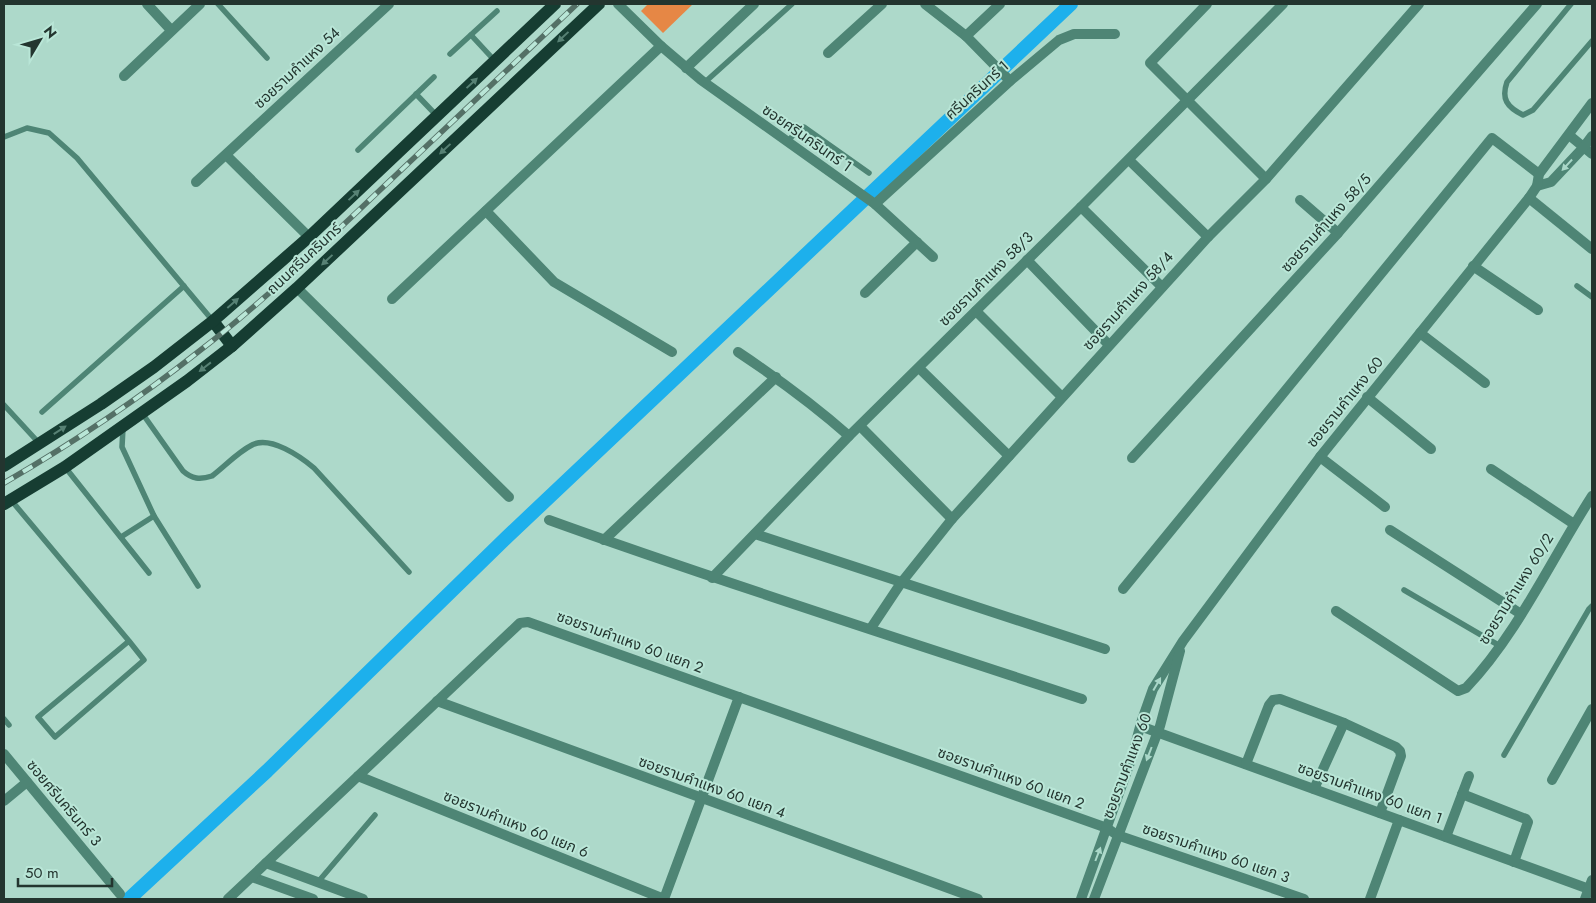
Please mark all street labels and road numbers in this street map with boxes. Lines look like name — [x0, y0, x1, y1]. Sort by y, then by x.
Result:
street label: ซอยรามคำแหง 54 — [249, 22, 345, 114]
street label: ศรีนครินทร์ 1 — [940, 55, 1014, 125]
street label: ซอยศรีนครินทร์ 1 — [758, 99, 856, 177]
street label: ซอยรามคำแหง 58/5 — [1276, 169, 1376, 277]
street label: ถนนศรีนครินทร์ — [262, 218, 347, 300]
street label: ซอยรามคำแหง 58/3 — [934, 227, 1038, 331]
street label: ซอยรามคำแหง 58/4 — [1077, 246, 1179, 355]
street label: ซอยรามคำแหง 60 — [1301, 352, 1389, 452]
street label: ซอยรามคำแหง 60/2 — [1473, 529, 1559, 649]
street label: ซอยรามคำแหง 60 แยก 2 — [553, 605, 707, 679]
street label: ซอยรามคำแหง 60 — [1097, 710, 1157, 822]
street label: ซอยรามคำแหง 60 แยก 2 — [934, 741, 1088, 815]
street label: ซอยรามคำแหง 60 แยก 4 — [635, 750, 789, 824]
street label: ซอยศรีนครินทร์ 3 — [21, 755, 107, 851]
street label: ซอยรามคำแหง 60 แยก 1 — [1294, 756, 1446, 830]
street label: ซอยรามคำแหง 60 แยก 6 — [440, 785, 592, 863]
street label: ซอยรามคำแหง 60 แยก 3 — [1139, 817, 1293, 889]

